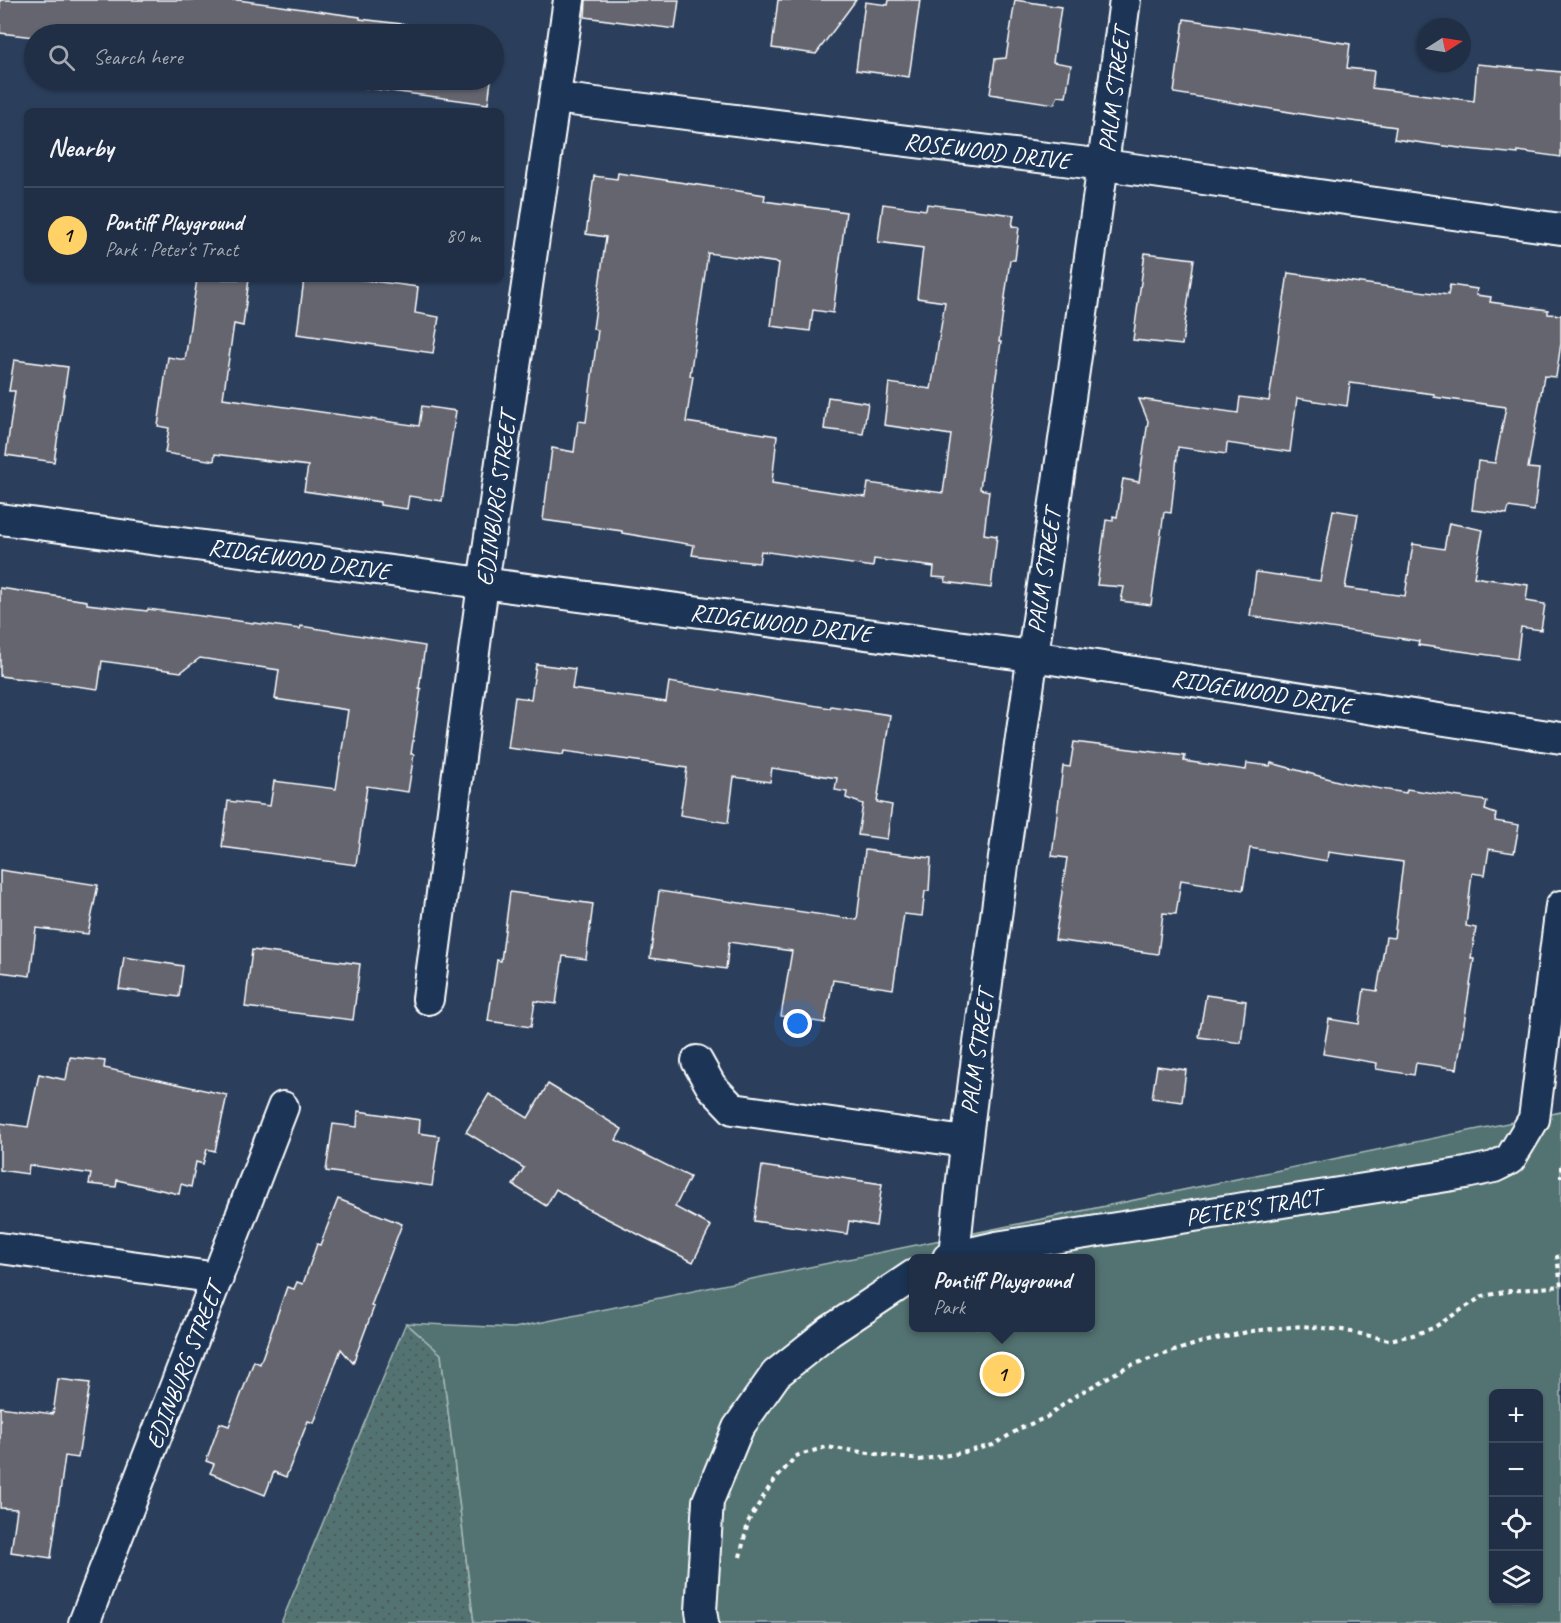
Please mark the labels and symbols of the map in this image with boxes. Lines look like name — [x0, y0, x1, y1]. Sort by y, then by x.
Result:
north arrow — [1417, 18, 1471, 72]
street label: PALM STREET — [1091, 21, 1137, 154]
street label: ROSEWOOD DRIVE — [902, 126, 1074, 176]
street label: EDINBURG STREET — [469, 404, 524, 588]
street label: PALM STREET — [1020, 502, 1068, 635]
street label: RIDGEWOOD DRIVE — [207, 531, 394, 587]
street label: RIDGEWOOD DRIVE — [689, 597, 876, 649]
street label: RIDGEWOOD DRIVE — [1170, 663, 1357, 722]
street label: PALM STREET — [953, 983, 1001, 1116]
your location — [783, 1009, 812, 1038]
street label: PETER'S TRACT — [1183, 1181, 1328, 1232]
street label: EDINBURG STREET — [139, 1273, 231, 1453]
pin: 1 — [982, 1352, 1022, 1396]

